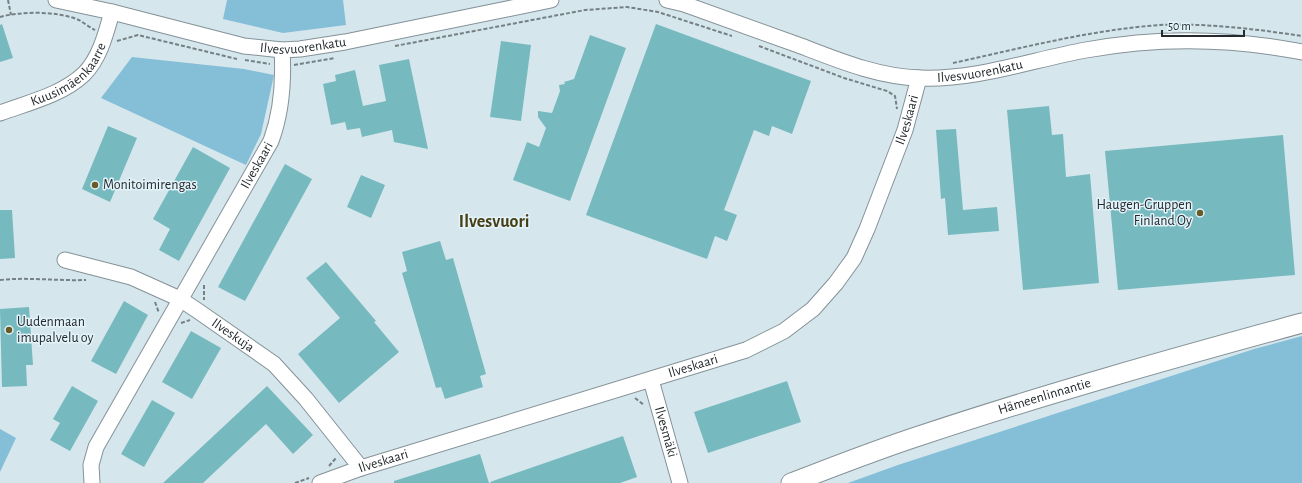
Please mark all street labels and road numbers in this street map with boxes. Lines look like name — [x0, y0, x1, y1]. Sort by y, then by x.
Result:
street label: Ilvesvuorenkatu — [259, 35, 347, 57]
street label: Kuusimäenkaarre — [29, 41, 109, 109]
street label: Ilvesvuorenkatu — [937, 57, 1024, 85]
street label: Ilveskaari — [893, 93, 921, 147]
street label: Ilveskaari — [238, 140, 276, 191]
street label: Ilveskuja — [209, 316, 257, 355]
street label: Ilveskaari — [666, 352, 720, 380]
street label: Hämeenlinnantie — [996, 376, 1092, 417]
street label: Ilvesmäki — [652, 405, 679, 459]
street label: Ilveskaari — [356, 447, 410, 475]

